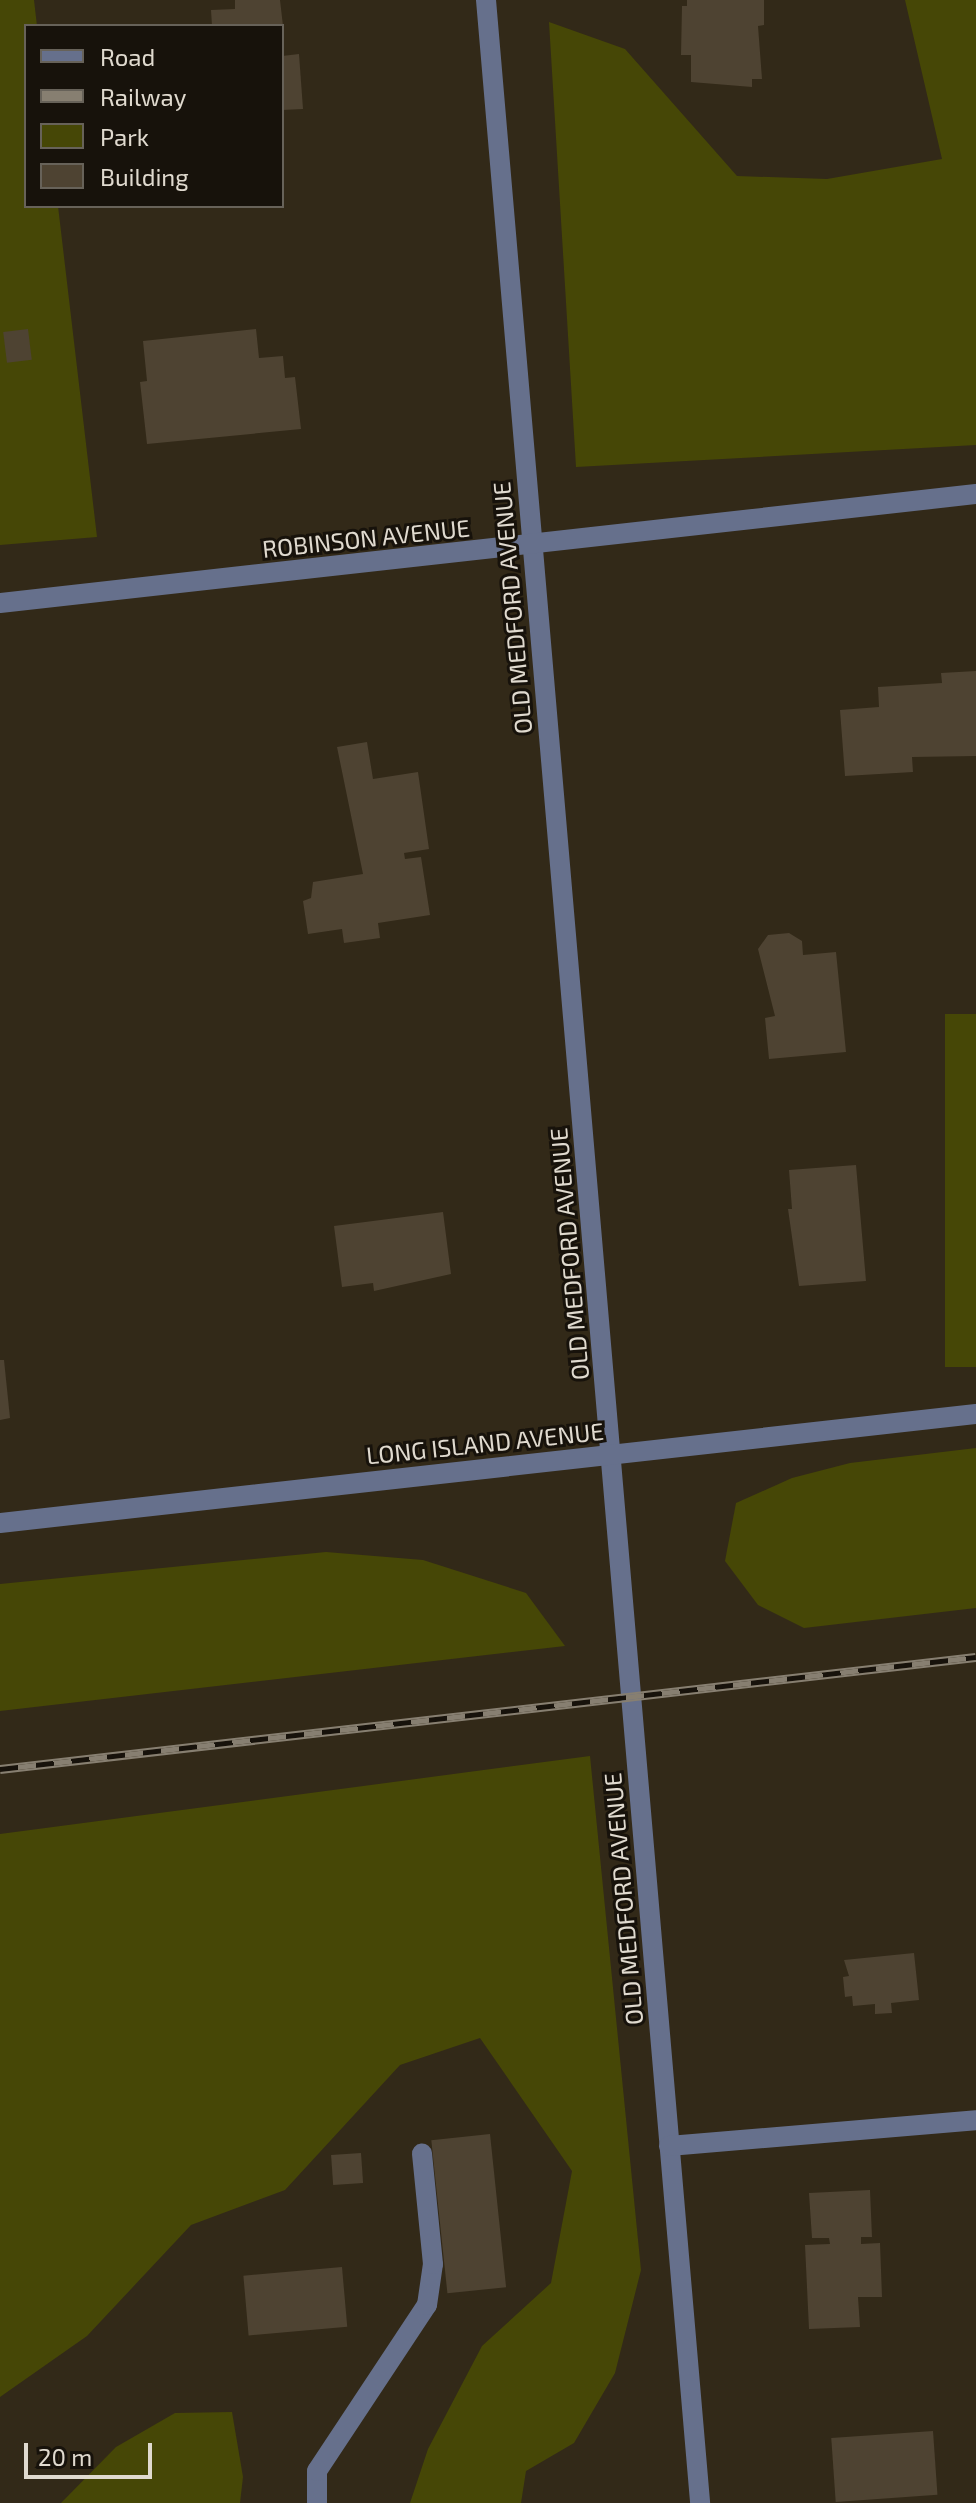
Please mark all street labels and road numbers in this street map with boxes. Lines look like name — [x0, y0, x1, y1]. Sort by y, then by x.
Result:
street label: OLD MEDFORD AVENUE — [487, 480, 537, 736]
street label: ROBINSON AVENUE — [260, 513, 472, 563]
street label: OLD MEDFORD AVENUE — [544, 1126, 594, 1382]
street label: LONG ISLAND AVENUE — [365, 1416, 605, 1470]
street label: OLD MEDFORD AVENUE — [598, 1771, 648, 2027]

